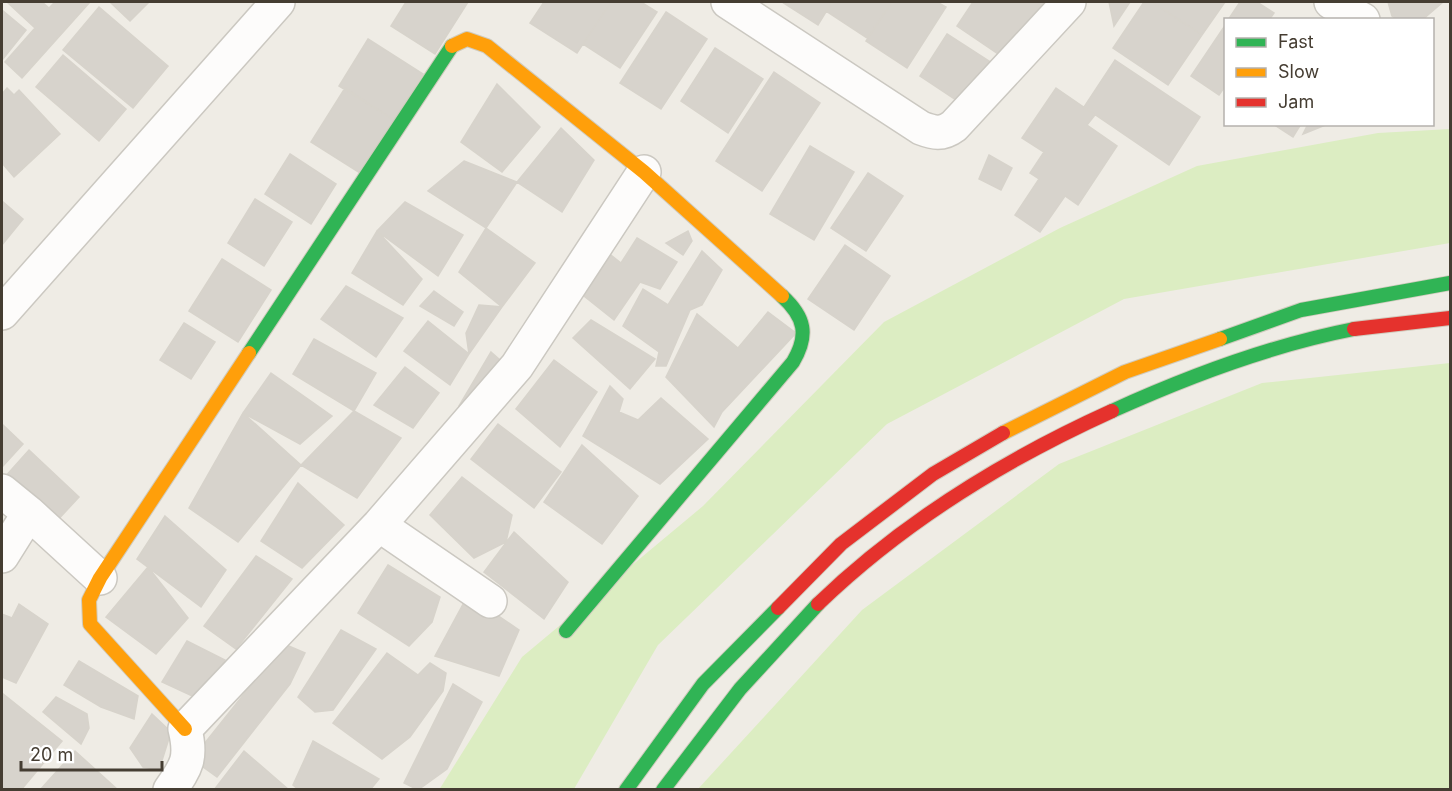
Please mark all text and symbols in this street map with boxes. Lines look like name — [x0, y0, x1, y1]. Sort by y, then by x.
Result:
legend — [1224, 18, 1434, 126]
text: Fast — [1278, 31, 1314, 52]
text: Slow — [1278, 61, 1319, 82]
text: Jam — [1278, 91, 1314, 112]
scale bar — [21, 734, 162, 772]
text: 20 m — [30, 744, 73, 765]

